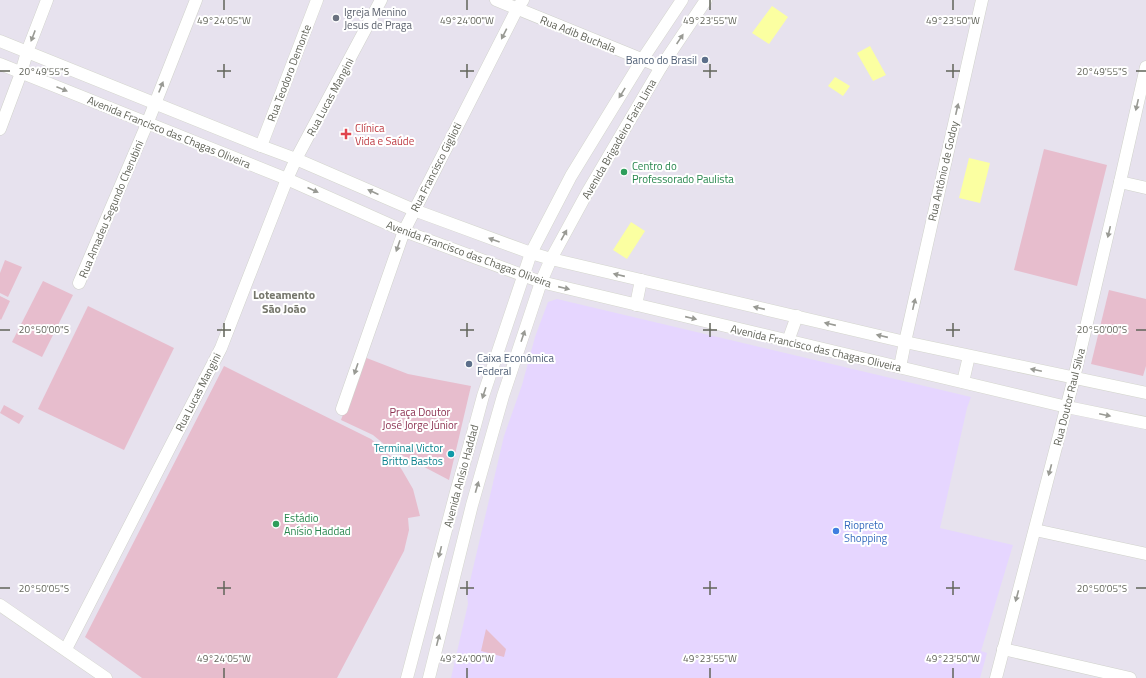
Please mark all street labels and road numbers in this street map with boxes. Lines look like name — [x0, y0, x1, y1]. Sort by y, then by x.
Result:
street label: Rua Adib Buchala — [538, 12, 619, 57]
street label: Rua Teodoro Demonte — [263, 22, 315, 124]
street label: Rua Lucas Mangini — [303, 55, 357, 139]
street label: Avenida Brigadeiro Faria Lima — [578, 75, 660, 202]
street label: Avenida Francisco das Chagas Oliveira — [85, 92, 254, 172]
street label: Rua Antônio de Godoy — [924, 119, 962, 223]
street label: Rua Francisco Giglioti — [407, 120, 465, 214]
street label: Rua Amadeu Segundo Cherubini — [75, 138, 147, 280]
street label: Avenida Francisco das Chagas Oliveira — [384, 217, 554, 292]
street label: Avenida Francisco das Chagas Oliveira — [729, 321, 903, 376]
street label: Rua Doutor Raul Silva — [1049, 346, 1089, 447]
street label: Rua Lucas Mangini — [171, 350, 225, 434]
street label: Avenida Anísio Haddad — [440, 423, 482, 529]

